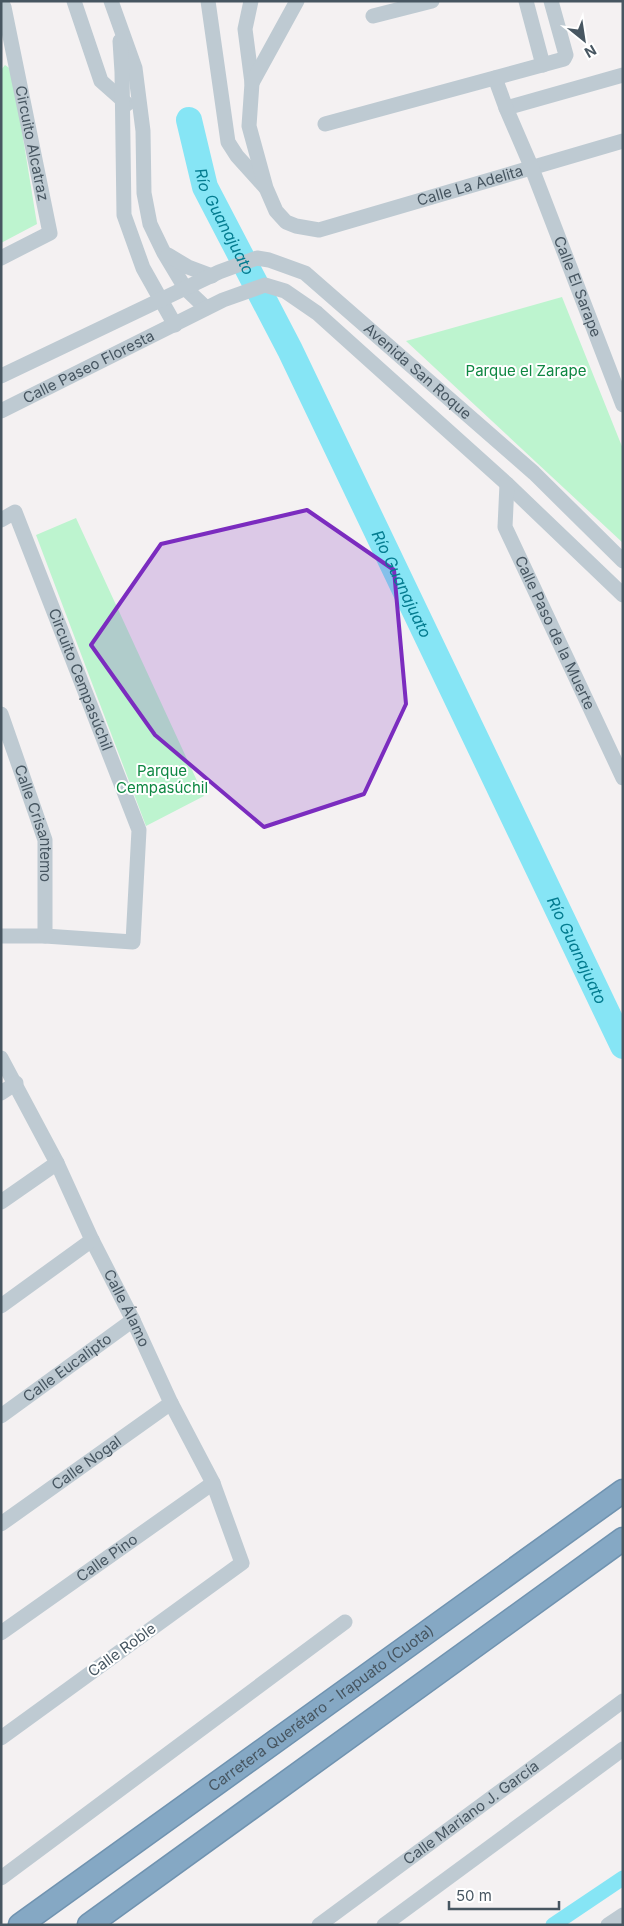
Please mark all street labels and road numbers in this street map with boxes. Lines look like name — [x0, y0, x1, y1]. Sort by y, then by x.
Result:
street label: Circuito Alcatraz — [11, 84, 53, 203]
street label: Calle La Adelita — [415, 161, 525, 210]
street label: Calle El Sarape — [550, 233, 606, 340]
street label: Avenida San Roque — [360, 319, 476, 423]
street label: Calle Paseo Floresta — [20, 326, 157, 408]
street label: Calle Paso de la Muerte — [511, 553, 600, 713]
street label: Circuito Cempasúchil — [44, 605, 117, 753]
street label: Calle Crisantemo — [10, 762, 55, 882]
street label: Calle Álamo — [100, 1266, 154, 1350]
street label: Calle Eucalipto — [19, 1329, 115, 1406]
street label: Calle Nogal — [48, 1431, 125, 1494]
street label: Calle Pino — [72, 1529, 141, 1586]
street label: Calle Roble — [84, 1619, 159, 1681]
street label: Carretera Querétaro - Irapuato (Cuota) — [204, 1620, 437, 1795]
street label: Calle Mariano J. García — [399, 1756, 543, 1869]

